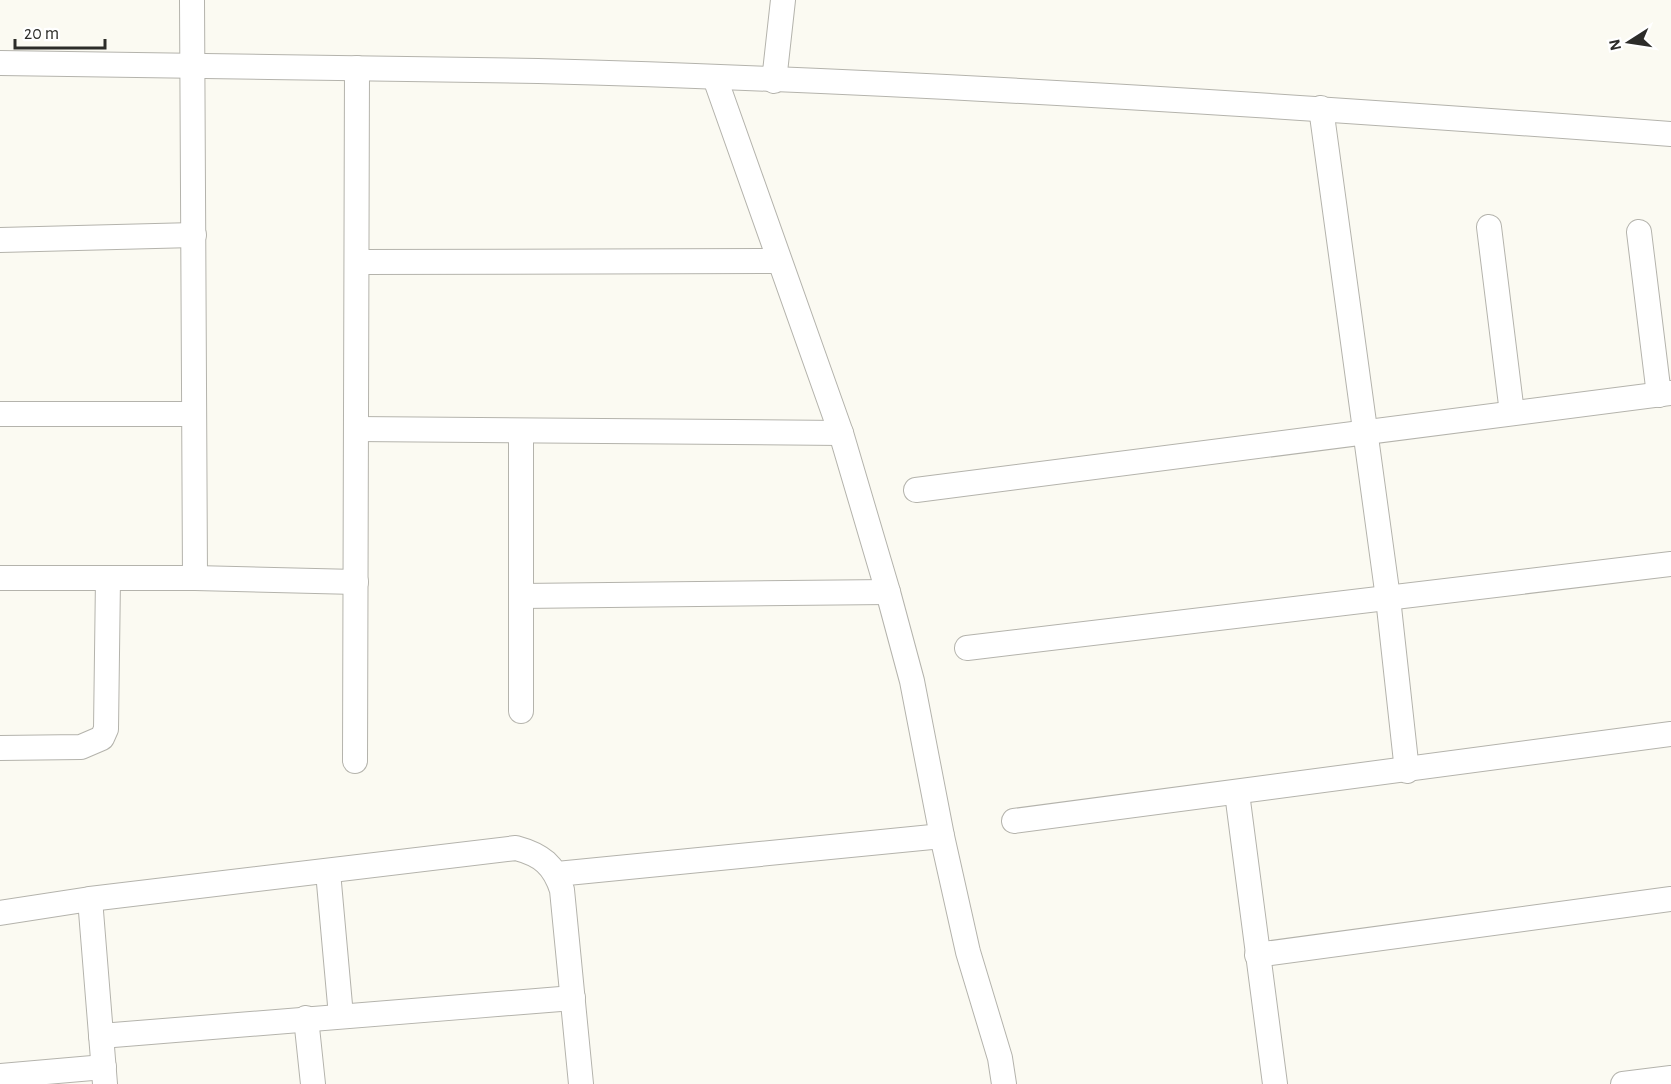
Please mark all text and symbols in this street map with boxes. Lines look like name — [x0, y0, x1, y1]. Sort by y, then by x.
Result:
scale bar — [15, 12, 105, 50]
north arrow — [1599, 12, 1659, 72]
text: 20 m — [24, 25, 59, 43]
text: N — [1606, 38, 1624, 52]

